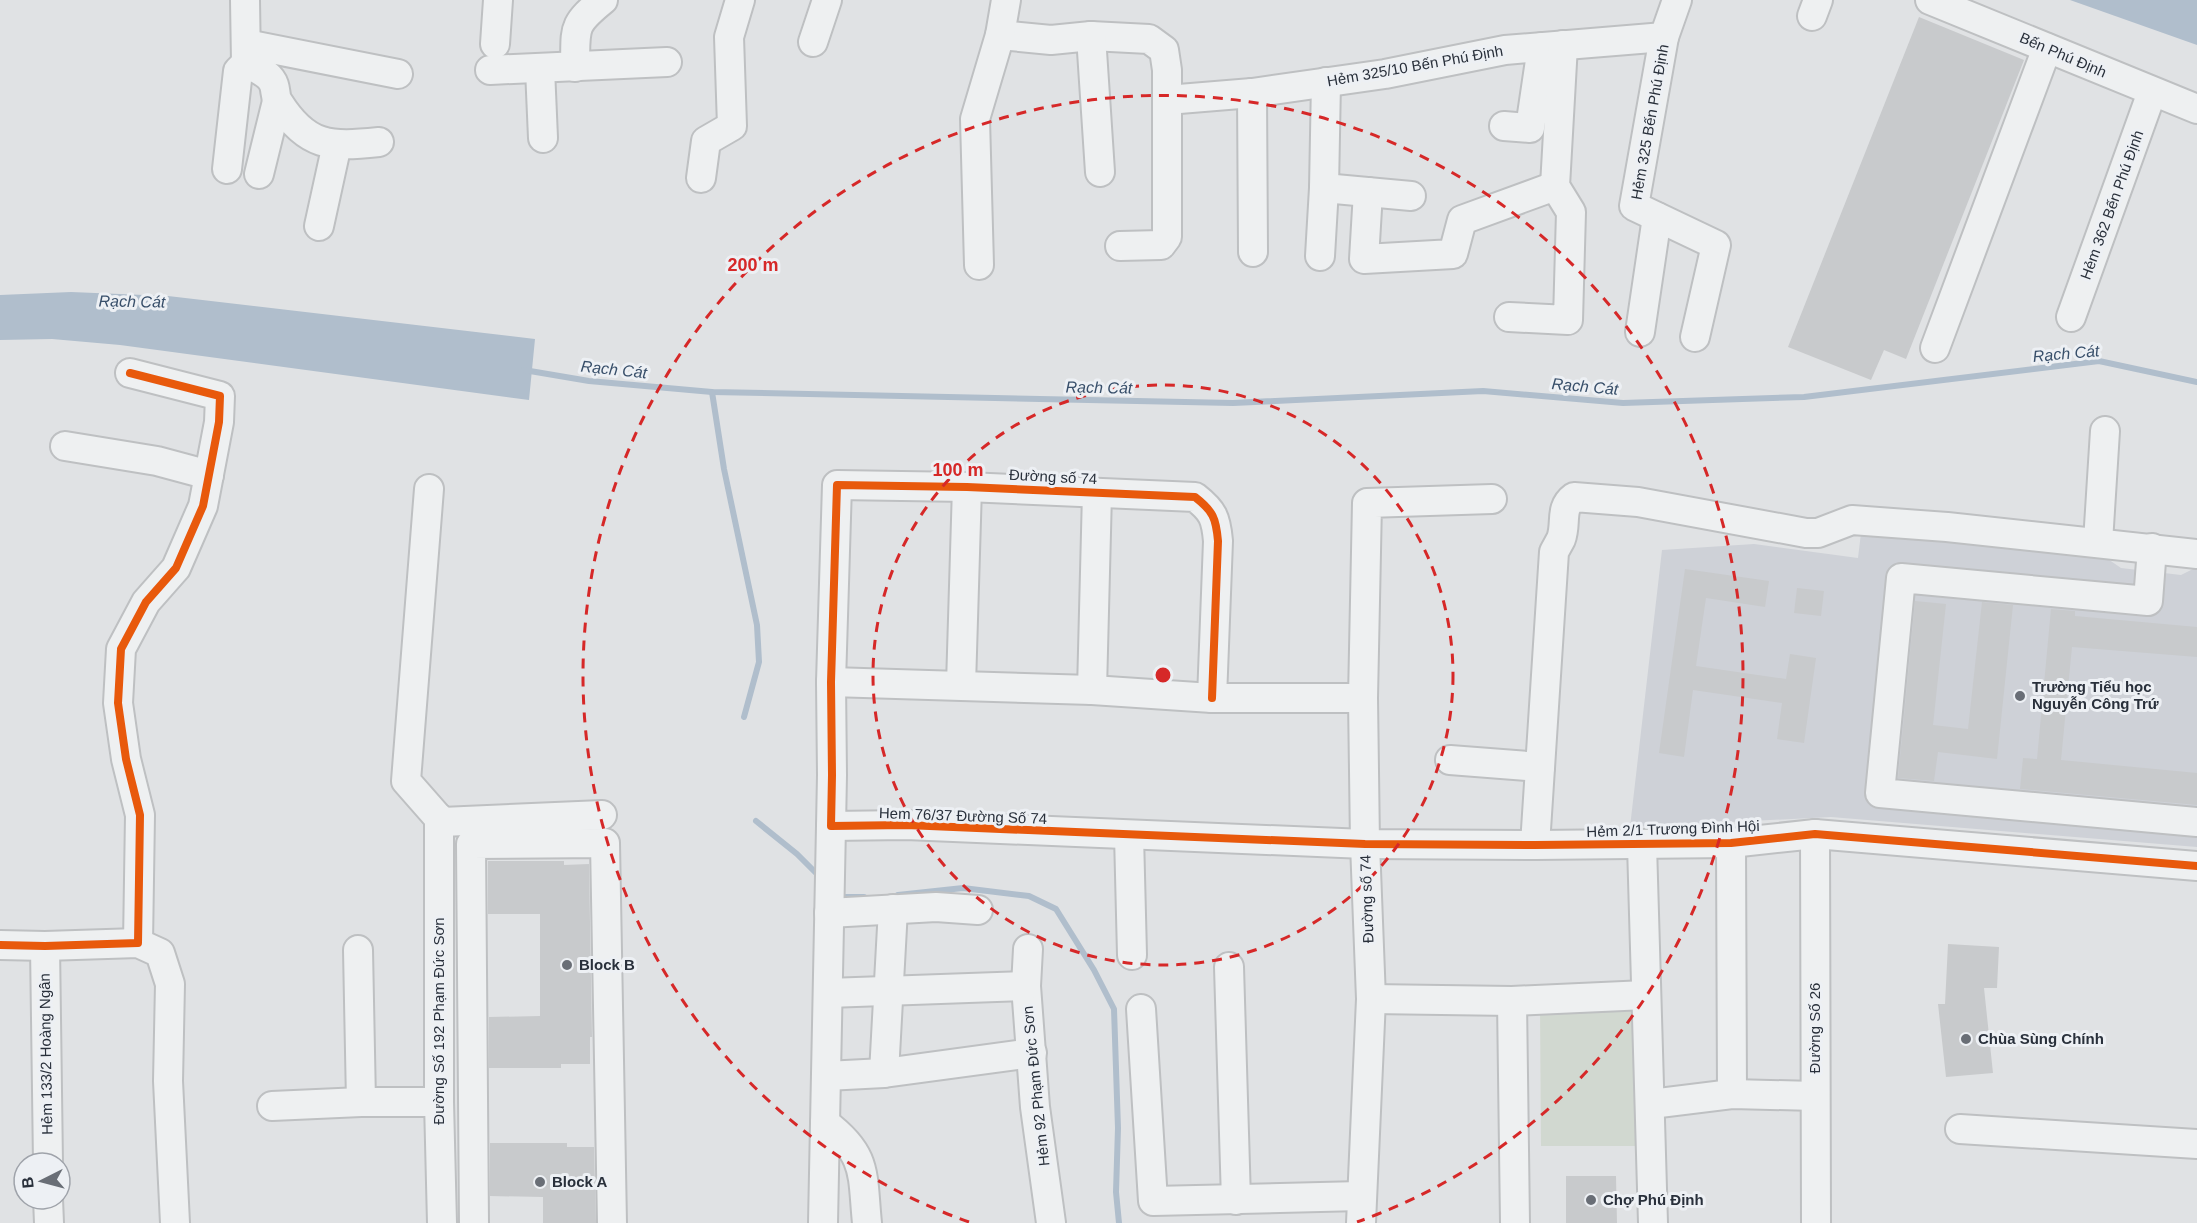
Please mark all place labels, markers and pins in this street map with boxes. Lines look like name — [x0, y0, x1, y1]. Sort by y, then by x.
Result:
centre of rings — [1153, 665, 1173, 685]
place label: Trường Tiểu học Nguyễn Công Trứ — [2032, 678, 2159, 712]
marker: Trường Tiểu học Nguyễn Công Trứ — [2013, 689, 2027, 703]
place label: Block B — [579, 956, 635, 973]
marker: Block B — [560, 958, 574, 972]
place label: Chùa Sùng Chính — [1978, 1030, 2104, 1047]
marker: Chùa Sùng Chính — [1959, 1032, 1973, 1046]
place label: Block A — [552, 1173, 607, 1190]
marker: Block A — [533, 1175, 547, 1189]
place label: Chợ Phú Định — [1603, 1191, 1704, 1208]
marker: Chợ Phú Định — [1584, 1193, 1598, 1207]

